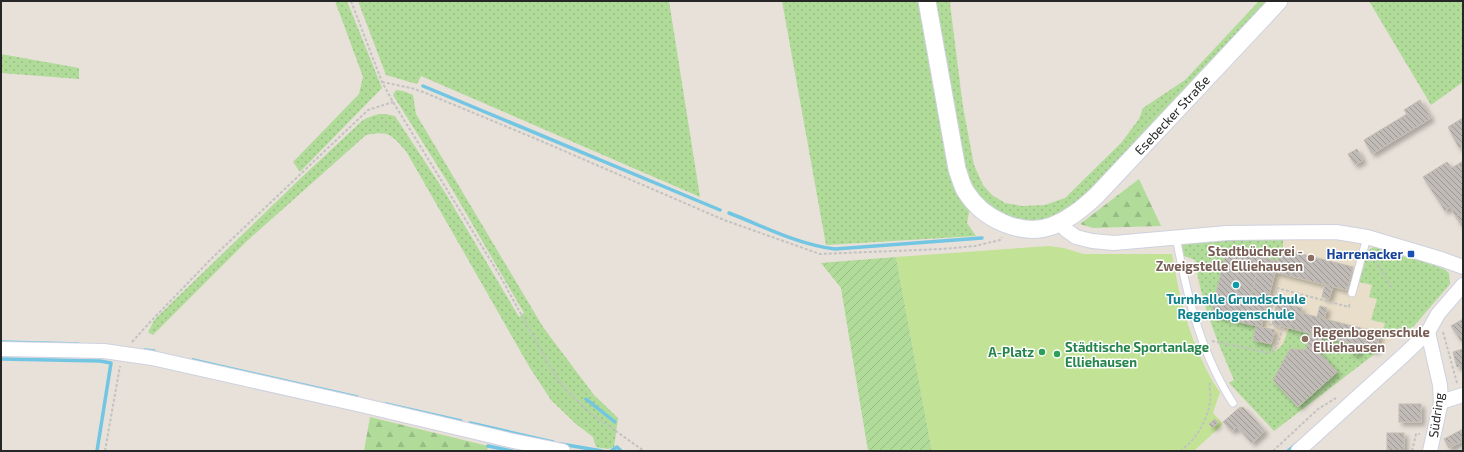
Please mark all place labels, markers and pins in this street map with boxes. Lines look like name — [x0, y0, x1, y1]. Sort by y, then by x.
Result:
place label: Stadtbücherei - Zweigstelle Elliehausen — [1156, 243, 1303, 274]
place label: Harrenacker — [1327, 246, 1403, 262]
marker: Harrenacker — [1406, 249, 1416, 259]
marker: Stadtbücherei - Zweigstelle Elliehausen — [1306, 253, 1316, 263]
marker: Turnhalle Grundschule Regenbogenschule — [1231, 280, 1241, 290]
place label: Turnhalle Grundschule Regenbogenschule — [1166, 291, 1306, 322]
place label: Regenbogenschule Elliehausen — [1313, 324, 1430, 355]
marker: Regenbogenschule Elliehausen — [1300, 334, 1310, 344]
place label: Städtische Sportanlage Elliehausen — [1065, 339, 1209, 370]
place label: A-Platz — [988, 344, 1034, 360]
marker: A-Platz — [1037, 347, 1047, 357]
marker: Städtische Sportanlage Elliehausen — [1052, 349, 1062, 359]

